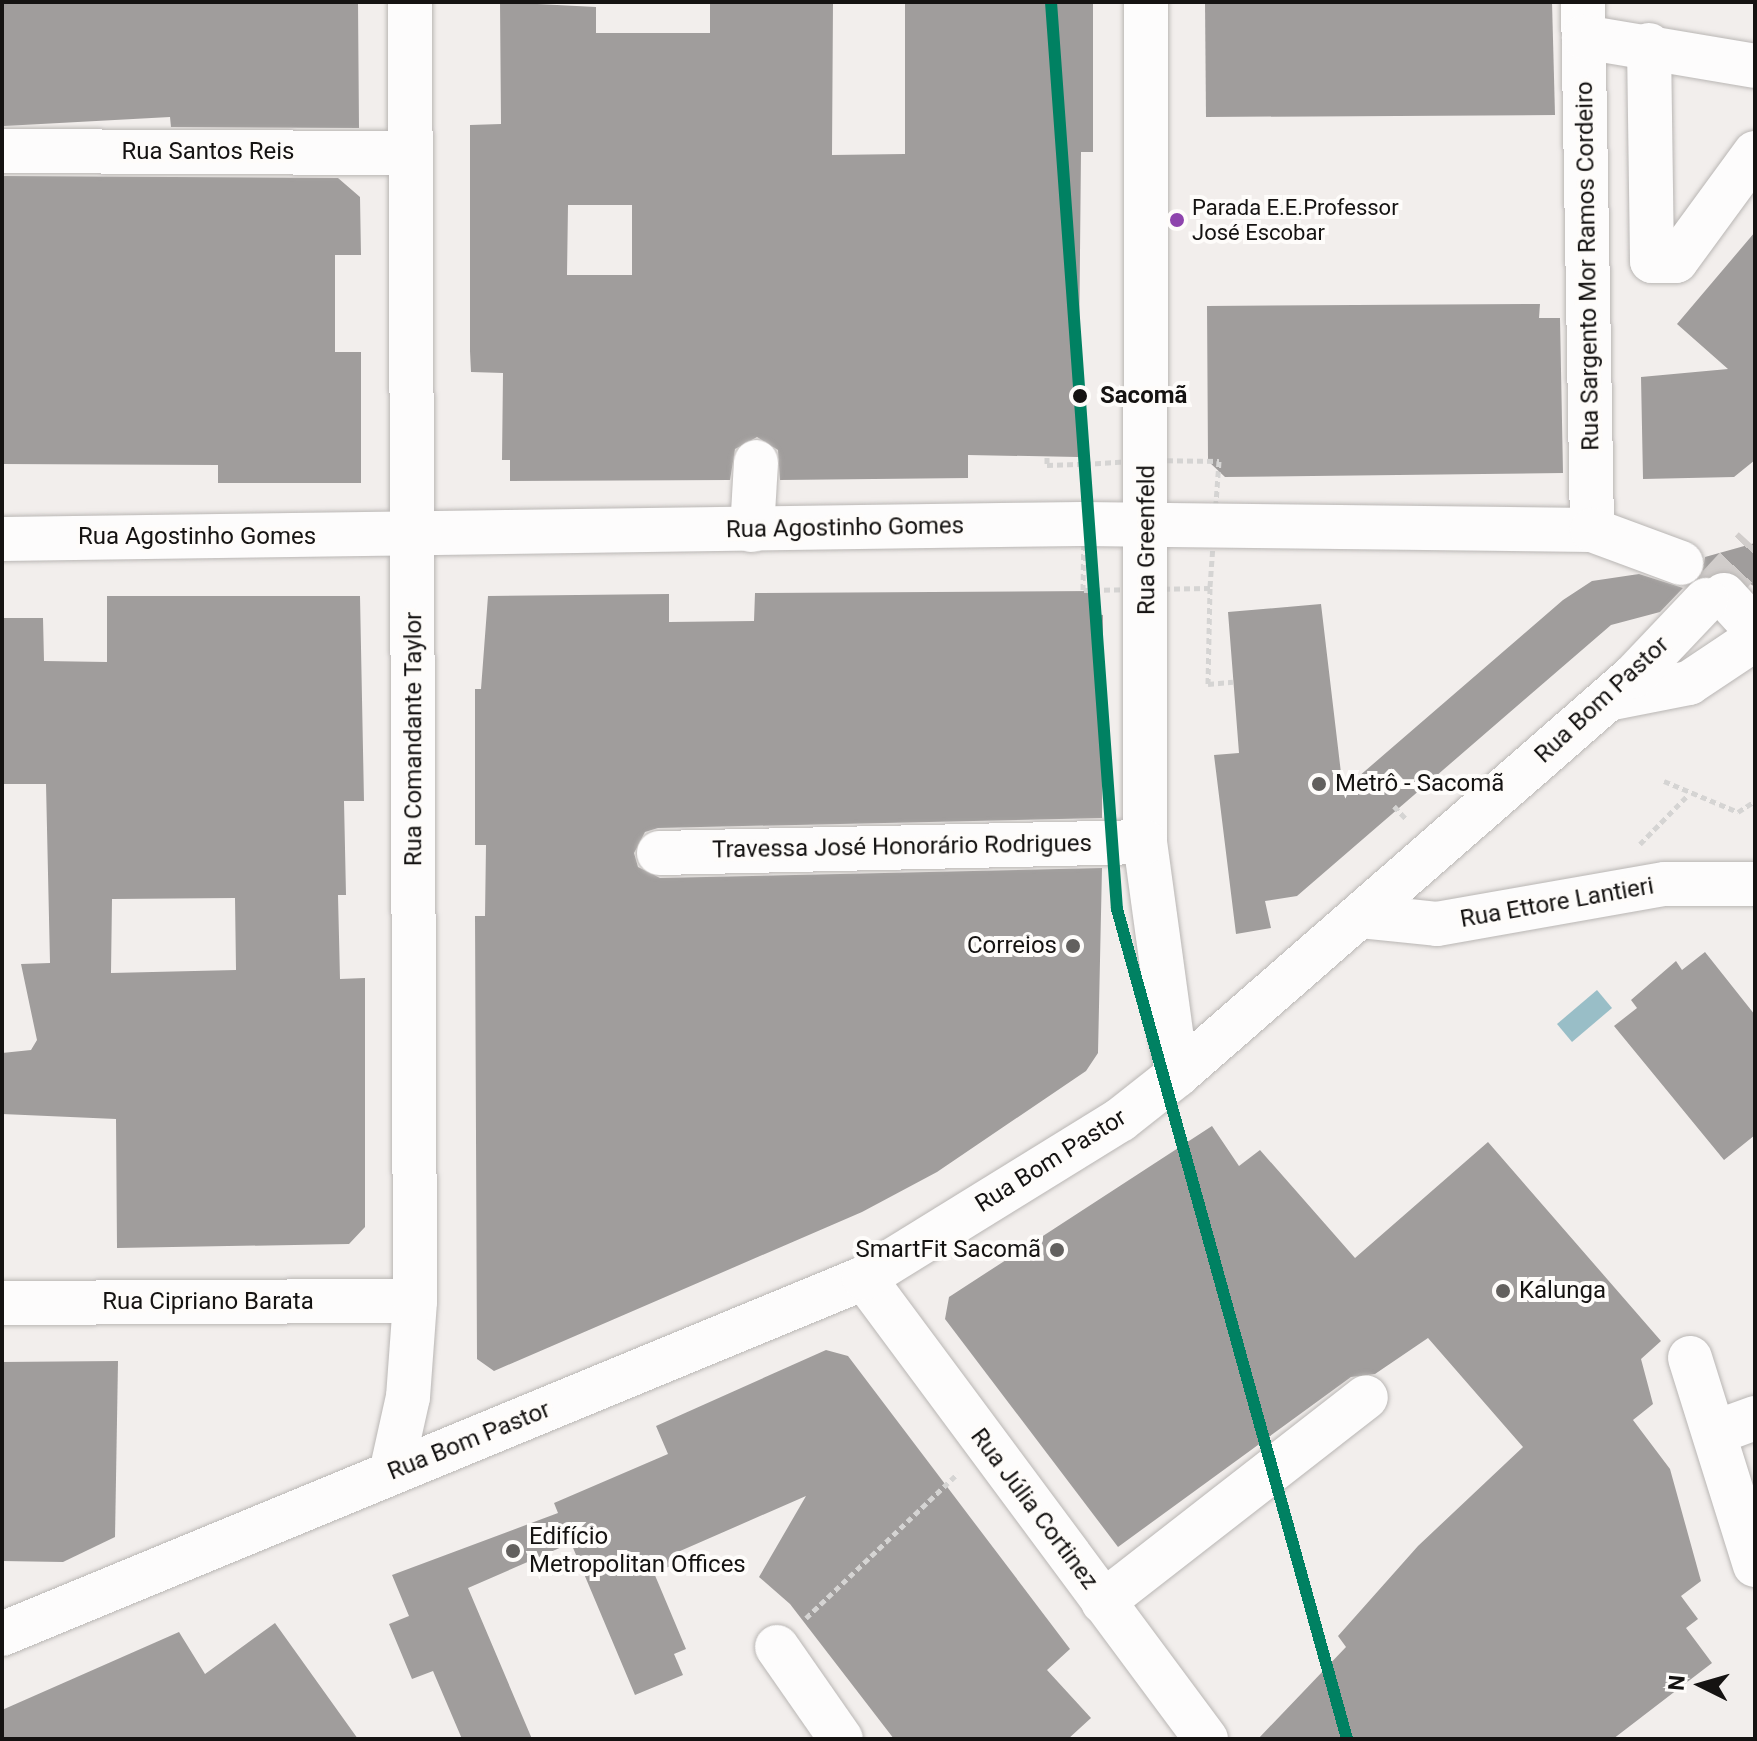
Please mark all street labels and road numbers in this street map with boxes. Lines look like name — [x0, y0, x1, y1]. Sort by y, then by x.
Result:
street label: Rua Sargento Mor Ramos Cordeiro — [1570, 81, 1606, 451]
street label: Rua Santos Reis — [122, 138, 294, 166]
street label: Rua Greenfeld — [1133, 465, 1161, 615]
street label: Rua Agostinho Gomes — [726, 512, 964, 544]
street label: Rua Agostinho Gomes — [78, 523, 316, 551]
street label: Rua Comandante Taylor — [400, 612, 428, 866]
street label: Rua Bom Pastor — [1529, 631, 1675, 769]
street label: Travessa José Honorário Rodrigues — [712, 829, 1092, 865]
street label: Rua Ettore Lantieri — [1458, 872, 1656, 934]
street label: Rua Bom Pastor — [970, 1103, 1132, 1219]
street label: Rua Cipriano Barata — [102, 1288, 314, 1316]
street label: Rua Bom Pastor — [384, 1395, 554, 1487]
street label: Rua Júlia Cortinez — [964, 1423, 1104, 1595]

